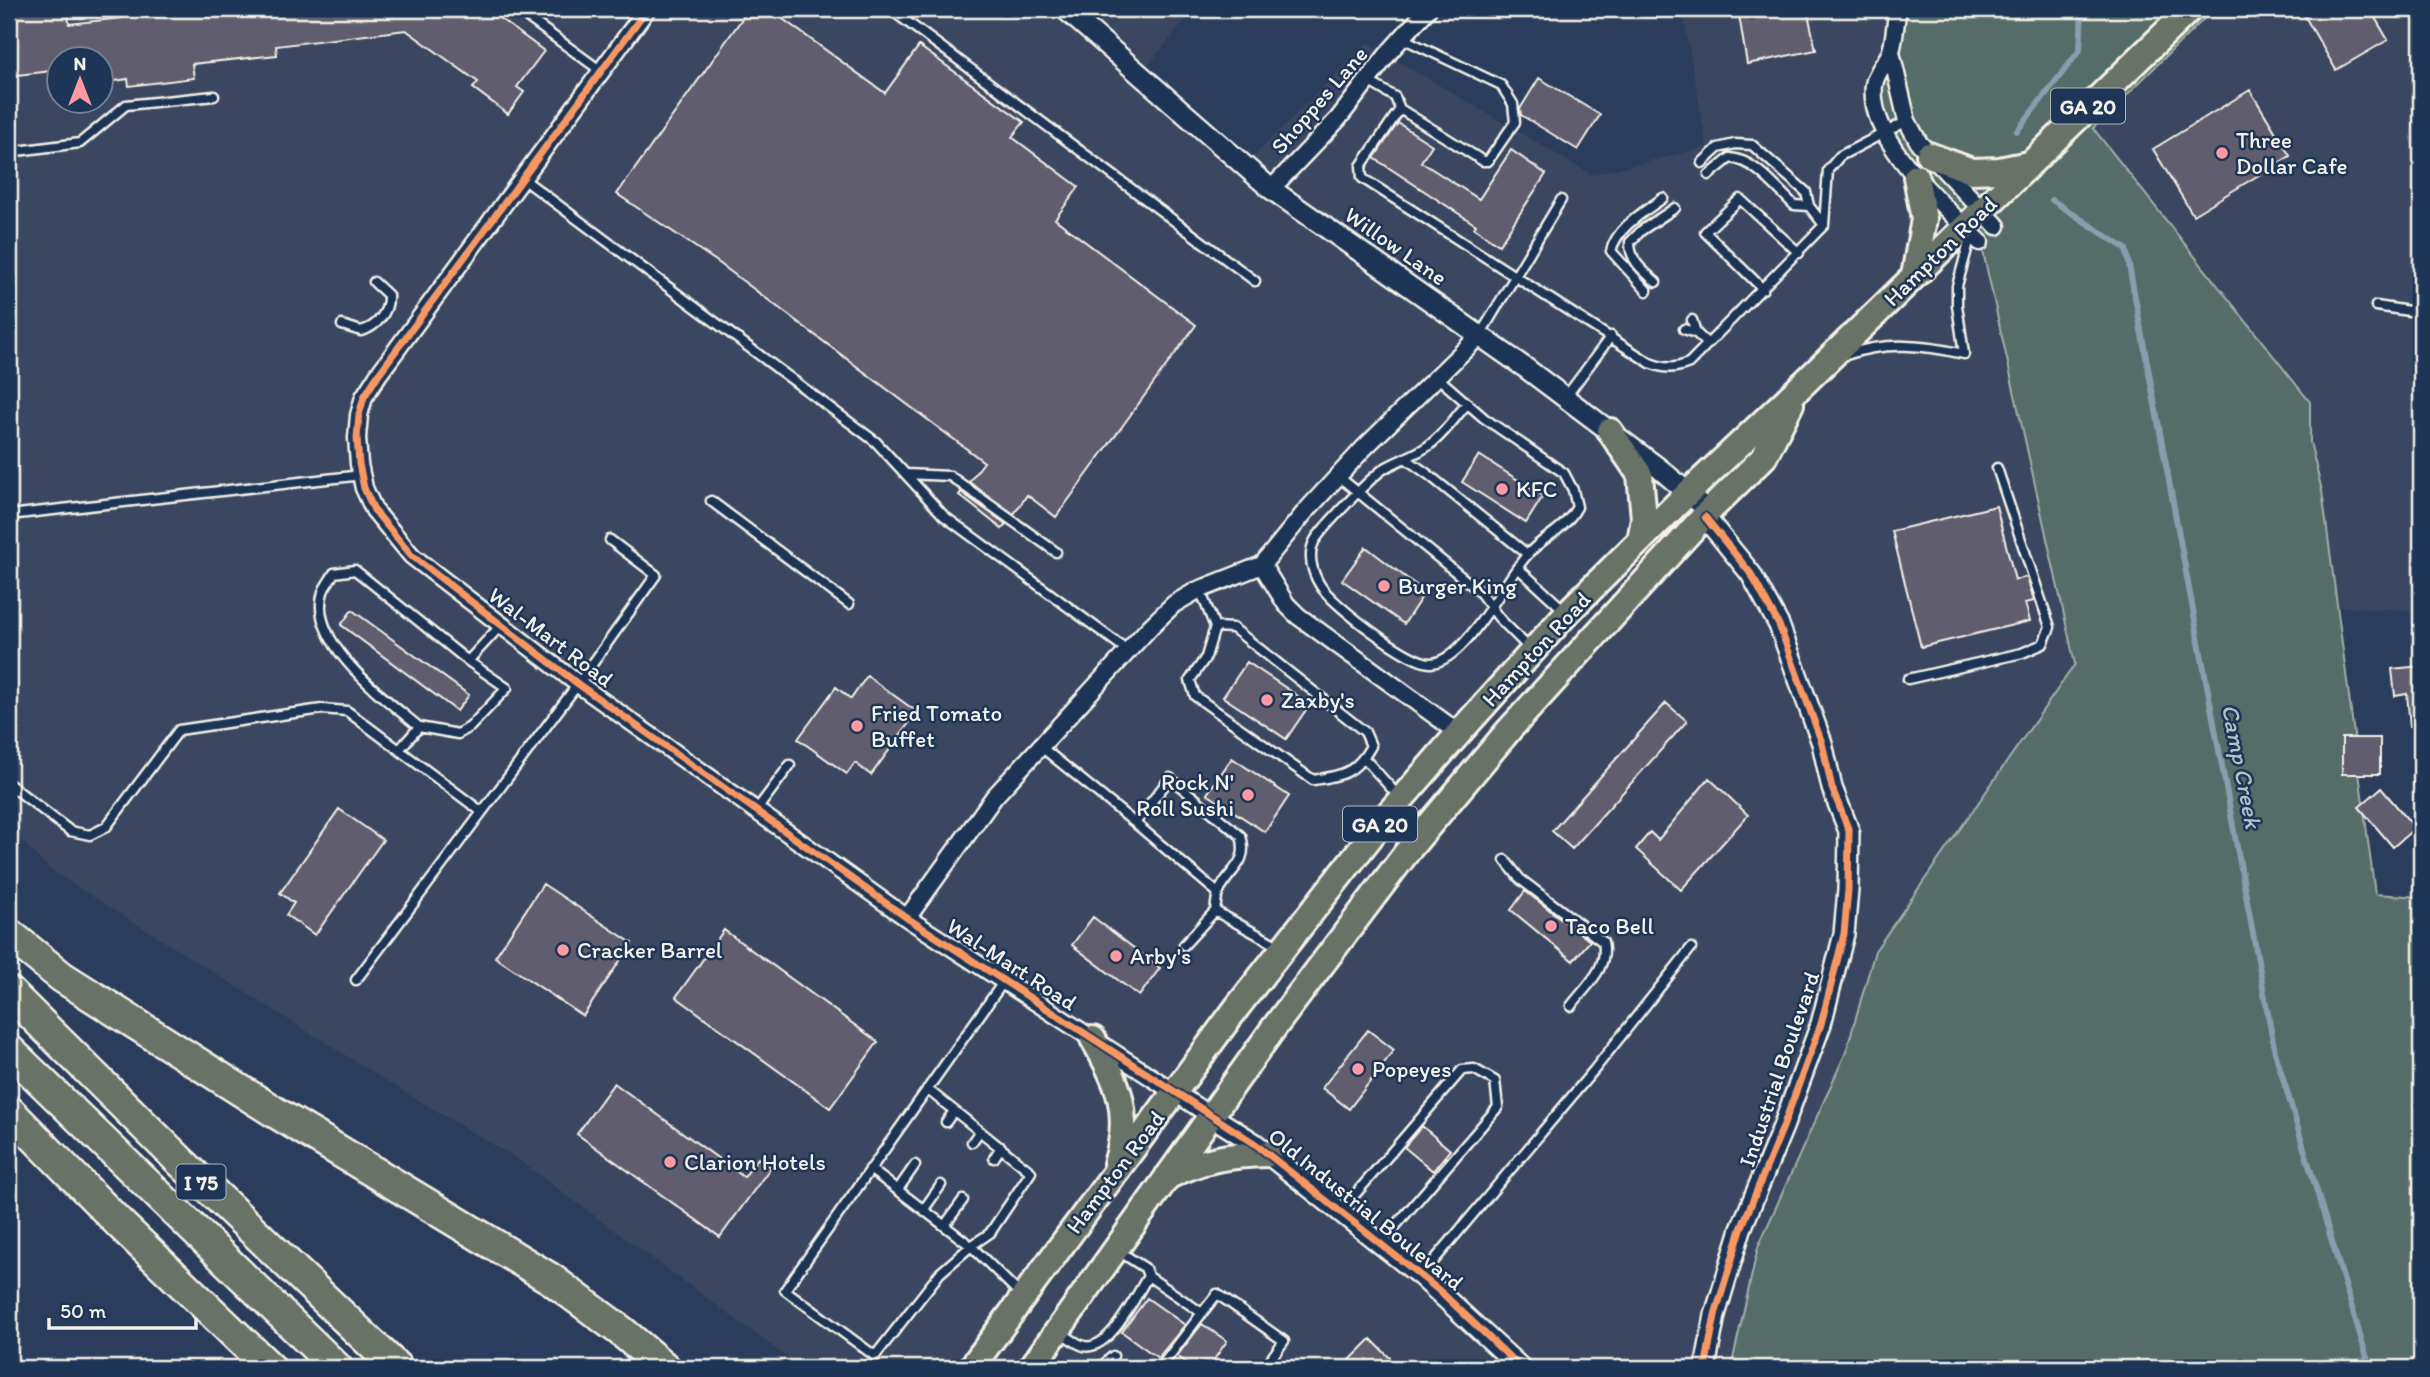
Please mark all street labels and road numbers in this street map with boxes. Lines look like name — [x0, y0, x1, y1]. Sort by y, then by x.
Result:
street label: Shoppes Lane — [1265, 40, 1373, 160]
road number: GA 20 — [2051, 88, 2125, 124]
street label: Hampton Road — [1877, 190, 2003, 312]
street label: Willow Lane — [1339, 201, 1453, 291]
street label: Wal-Mart Road — [483, 581, 619, 693]
street label: Hampton Road — [1476, 586, 1596, 712]
road number: GA 20 — [1343, 806, 1417, 842]
street label: Wal-Mart Road — [942, 912, 1083, 1017]
street label: Industrial Boulevard — [1732, 967, 1826, 1170]
street label: Hampton Road — [1060, 1105, 1170, 1239]
street label: Old Industrial Boulevard — [1263, 1122, 1470, 1297]
road number: I 75 — [176, 1164, 226, 1200]

